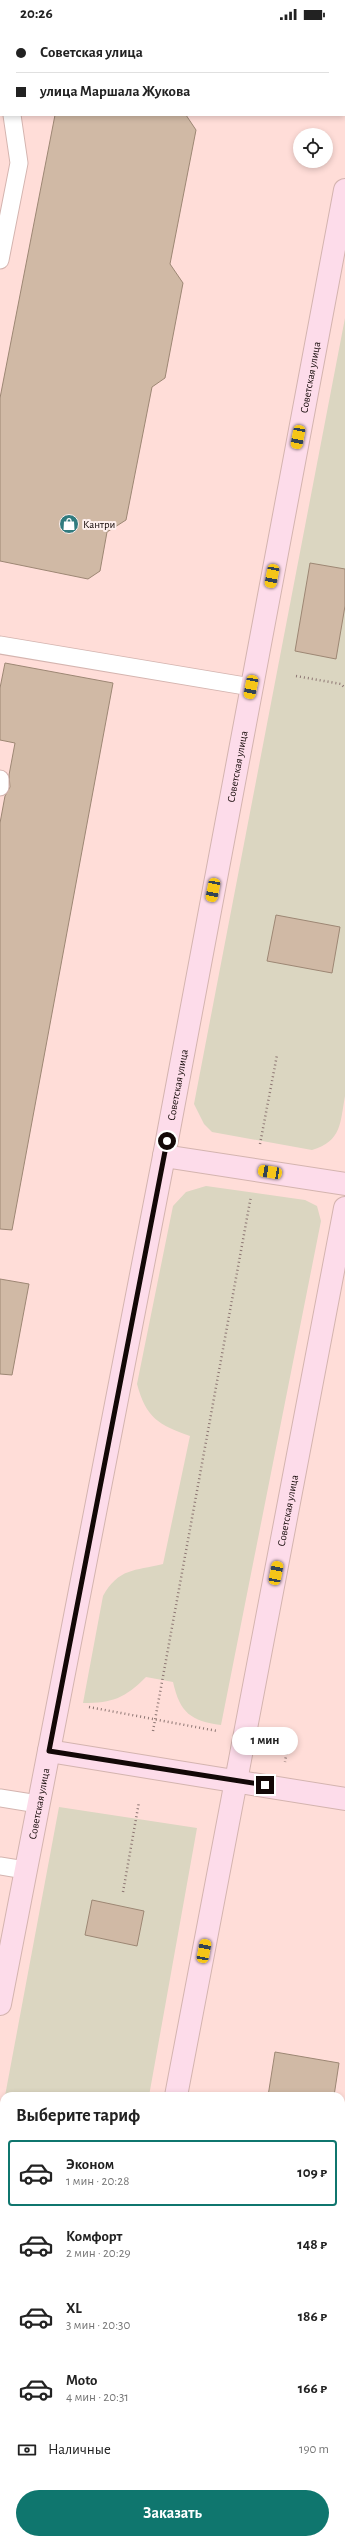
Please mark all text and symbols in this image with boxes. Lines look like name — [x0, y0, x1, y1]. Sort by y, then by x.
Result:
text: 20:26 — [20, 6, 53, 21]
text: Советская улица — [40, 45, 143, 60]
text: улица Маршала Жукова — [40, 84, 190, 99]
map controls — [293, 128, 333, 168]
button: locate — [293, 128, 333, 168]
street label: Советская улица — [298, 341, 322, 414]
car — [290, 424, 306, 450]
shop icon: Кантри — [58, 513, 80, 535]
place label: Кантри — [83, 519, 115, 530]
car — [264, 563, 280, 589]
car — [243, 674, 259, 700]
street label: Советская улица — [225, 730, 250, 803]
car — [205, 877, 221, 903]
street label: Советская улица — [166, 1048, 190, 1122]
route start — [158, 1132, 176, 1150]
car — [257, 1164, 283, 1180]
street label: Советская улица — [276, 1474, 300, 1547]
car — [268, 1560, 284, 1586]
callout: 1 мин — [232, 1727, 298, 1755]
text: 1 мин — [251, 1734, 280, 1747]
street label: Советская улица — [27, 1767, 52, 1840]
route end — [256, 1776, 274, 1794]
car — [196, 1938, 212, 1964]
text: Выберите тариф — [16, 2107, 140, 2125]
icon: car — [18, 2155, 54, 2191]
text: Эконом — [66, 2157, 114, 2172]
text: 109 ₽ — [297, 2165, 327, 2180]
text: 1 мин · 20:28 — [66, 2175, 129, 2188]
icon: car — [18, 2227, 54, 2263]
text: Комфорт — [66, 2229, 122, 2244]
text: 148 ₽ — [297, 2237, 327, 2252]
text: 2 мин · 20:29 — [66, 2247, 131, 2260]
icon: car — [18, 2299, 54, 2335]
text: XL — [66, 2301, 82, 2316]
text: 186 ₽ — [298, 2309, 327, 2324]
text: 3 мин · 20:30 — [66, 2319, 130, 2332]
icon: car — [18, 2371, 54, 2407]
text: Moto — [66, 2373, 98, 2388]
text: 166 ₽ — [298, 2381, 327, 2396]
text: 4 мин · 20:31 — [66, 2391, 129, 2404]
icon: cash — [16, 2439, 38, 2461]
text: Наличные — [48, 2442, 111, 2457]
text: 190 m — [299, 2443, 329, 2456]
button: Заказать — [16, 2490, 329, 2536]

